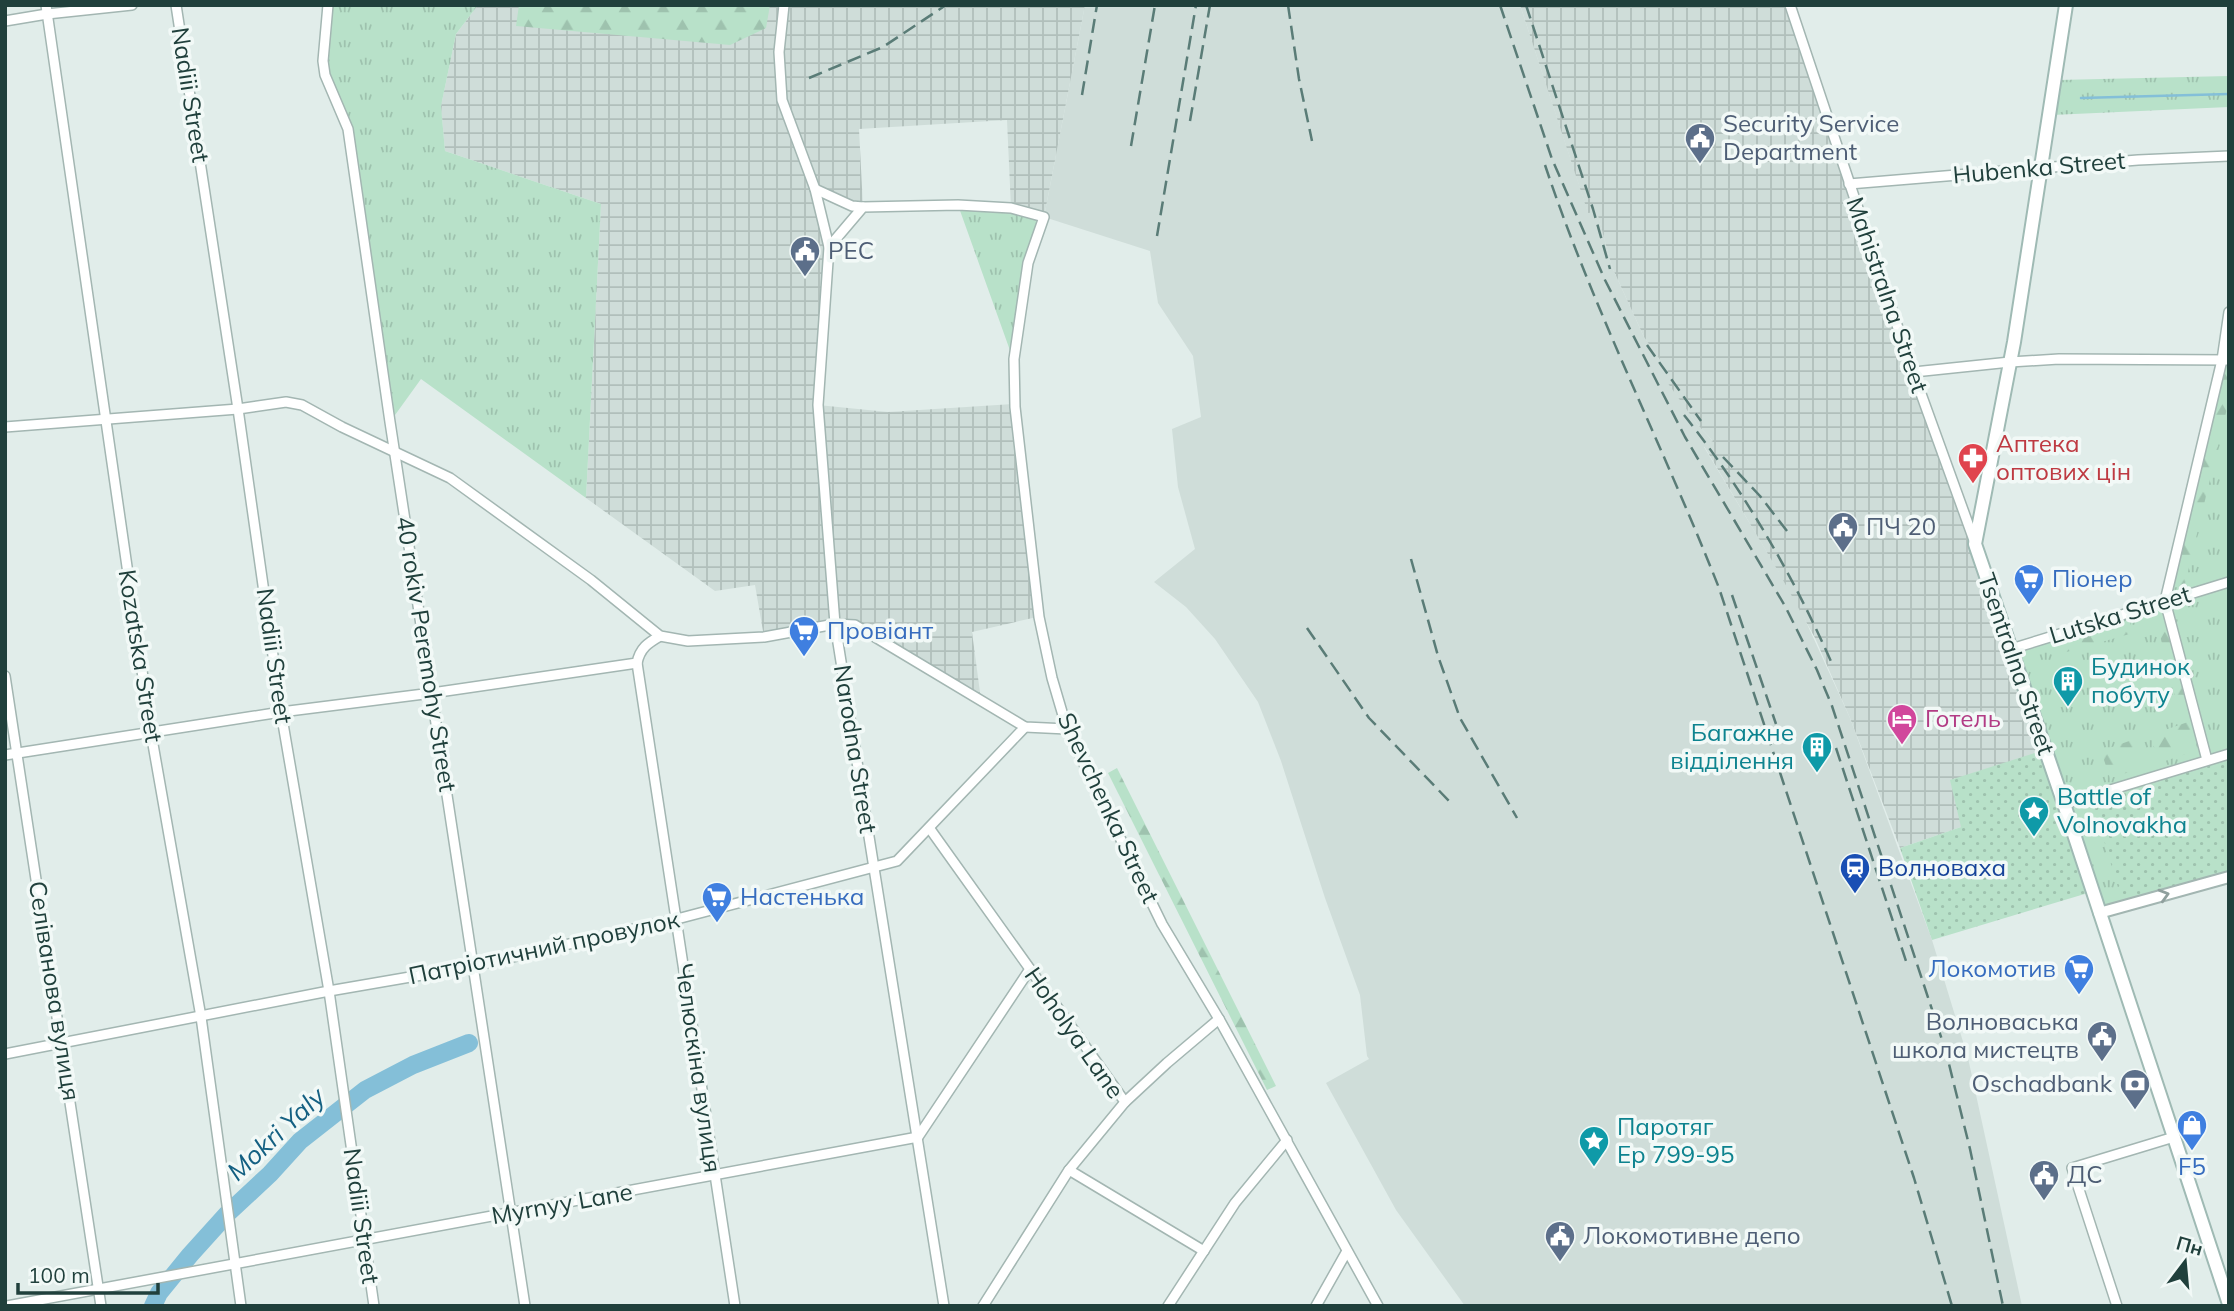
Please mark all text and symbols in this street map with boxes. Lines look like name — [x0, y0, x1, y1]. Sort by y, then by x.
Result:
street label: Nadiii Street — [165, 25, 216, 165]
place label: Security Service Department — [1723, 108, 1899, 166]
public building icon: Security Service Department — [1683, 121, 1717, 165]
street label: Hubenka Street — [1951, 145, 2126, 189]
street label: Mahistralna Street — [1840, 193, 1935, 396]
public building icon: РЕС — [788, 234, 822, 278]
place label: РЕС — [828, 235, 874, 265]
place label: Аптека оптових цін — [1996, 428, 2131, 486]
pharmacy icon: Аптека оптових цін — [1956, 441, 1990, 485]
public building icon: ПЧ 20 — [1826, 510, 1860, 554]
place label: ПЧ 20 — [1866, 511, 1936, 541]
street label: 40 rokiv Peremohy Street — [390, 514, 464, 794]
supermarket icon: Піонер — [2012, 562, 2046, 606]
place label: Піонер — [2052, 563, 2133, 593]
street label: Kozatska Street — [112, 567, 169, 745]
street label: Tsentralna Street — [1972, 569, 2062, 758]
street label: Lutska Street — [2045, 578, 2194, 650]
street label: Nadiii Street — [251, 586, 299, 726]
supermarket icon: Провіант — [787, 614, 821, 658]
place label: Провіант — [827, 615, 933, 645]
place label: Будинок побуту — [2091, 651, 2190, 709]
street label: Narodna Street — [828, 662, 884, 835]
building icon: Будинок побуту — [2051, 664, 2085, 708]
hotel icon: Готель — [1885, 702, 1919, 746]
place label: Готель — [1925, 703, 2001, 733]
street label: Shevchenka Street — [1052, 708, 1166, 908]
place label: Багажне відділення — [1670, 717, 1794, 775]
building icon: Багажне відділення — [1800, 730, 1834, 774]
place label: Battle of Volnovakha — [2057, 781, 2187, 839]
place icon: Battle of Volnovakha — [2017, 794, 2051, 838]
station icon: Волноваха — [1838, 851, 1872, 895]
place label: Волноваха — [1878, 852, 2006, 882]
street label: Селіванова вулиця — [23, 879, 87, 1103]
supermarket icon: Настенька — [700, 880, 734, 924]
place label: Настенька — [740, 881, 864, 911]
one-way arrow — [2158, 889, 2170, 903]
street label: Патріотичний провулок — [406, 904, 682, 990]
supermarket icon: Локомотив — [2062, 952, 2096, 996]
place label: Локомотив — [1928, 953, 2056, 983]
street label: Челюскіна вулиця — [669, 961, 729, 1174]
street label: Hoholya Lane — [1019, 961, 1131, 1104]
place label: Волноваська школа мистецтв — [1892, 1006, 2079, 1064]
public building icon: Волноваська школа мистецтв — [2085, 1019, 2119, 1063]
bank icon: Oschadbank — [2118, 1067, 2152, 1111]
place label: Oschadbank — [1972, 1068, 2113, 1098]
water label: Mokri Yaly — [220, 1079, 333, 1187]
shop icon: F5 — [2175, 1108, 2209, 1152]
place label: Паротяг Ер 799-95 — [1617, 1111, 1734, 1169]
place icon: Паротяг Ер 799-95 — [1577, 1124, 1611, 1168]
street label: Nadiii Street — [338, 1146, 386, 1286]
place label: F5 — [2178, 1151, 2206, 1181]
public building icon: ДС — [2027, 1158, 2061, 1202]
place label: ДС — [2067, 1159, 2103, 1189]
street label: Myrnyy Lane — [489, 1176, 635, 1230]
public building icon: Локомотивне депо — [1543, 1219, 1577, 1263]
place label: Локомотивне депо — [1583, 1220, 1801, 1250]
north arrow — [2150, 1227, 2220, 1297]
text: Пн — [2174, 1230, 2206, 1261]
scale bar — [18, 1252, 158, 1296]
text: 100 m — [28, 1262, 90, 1288]

